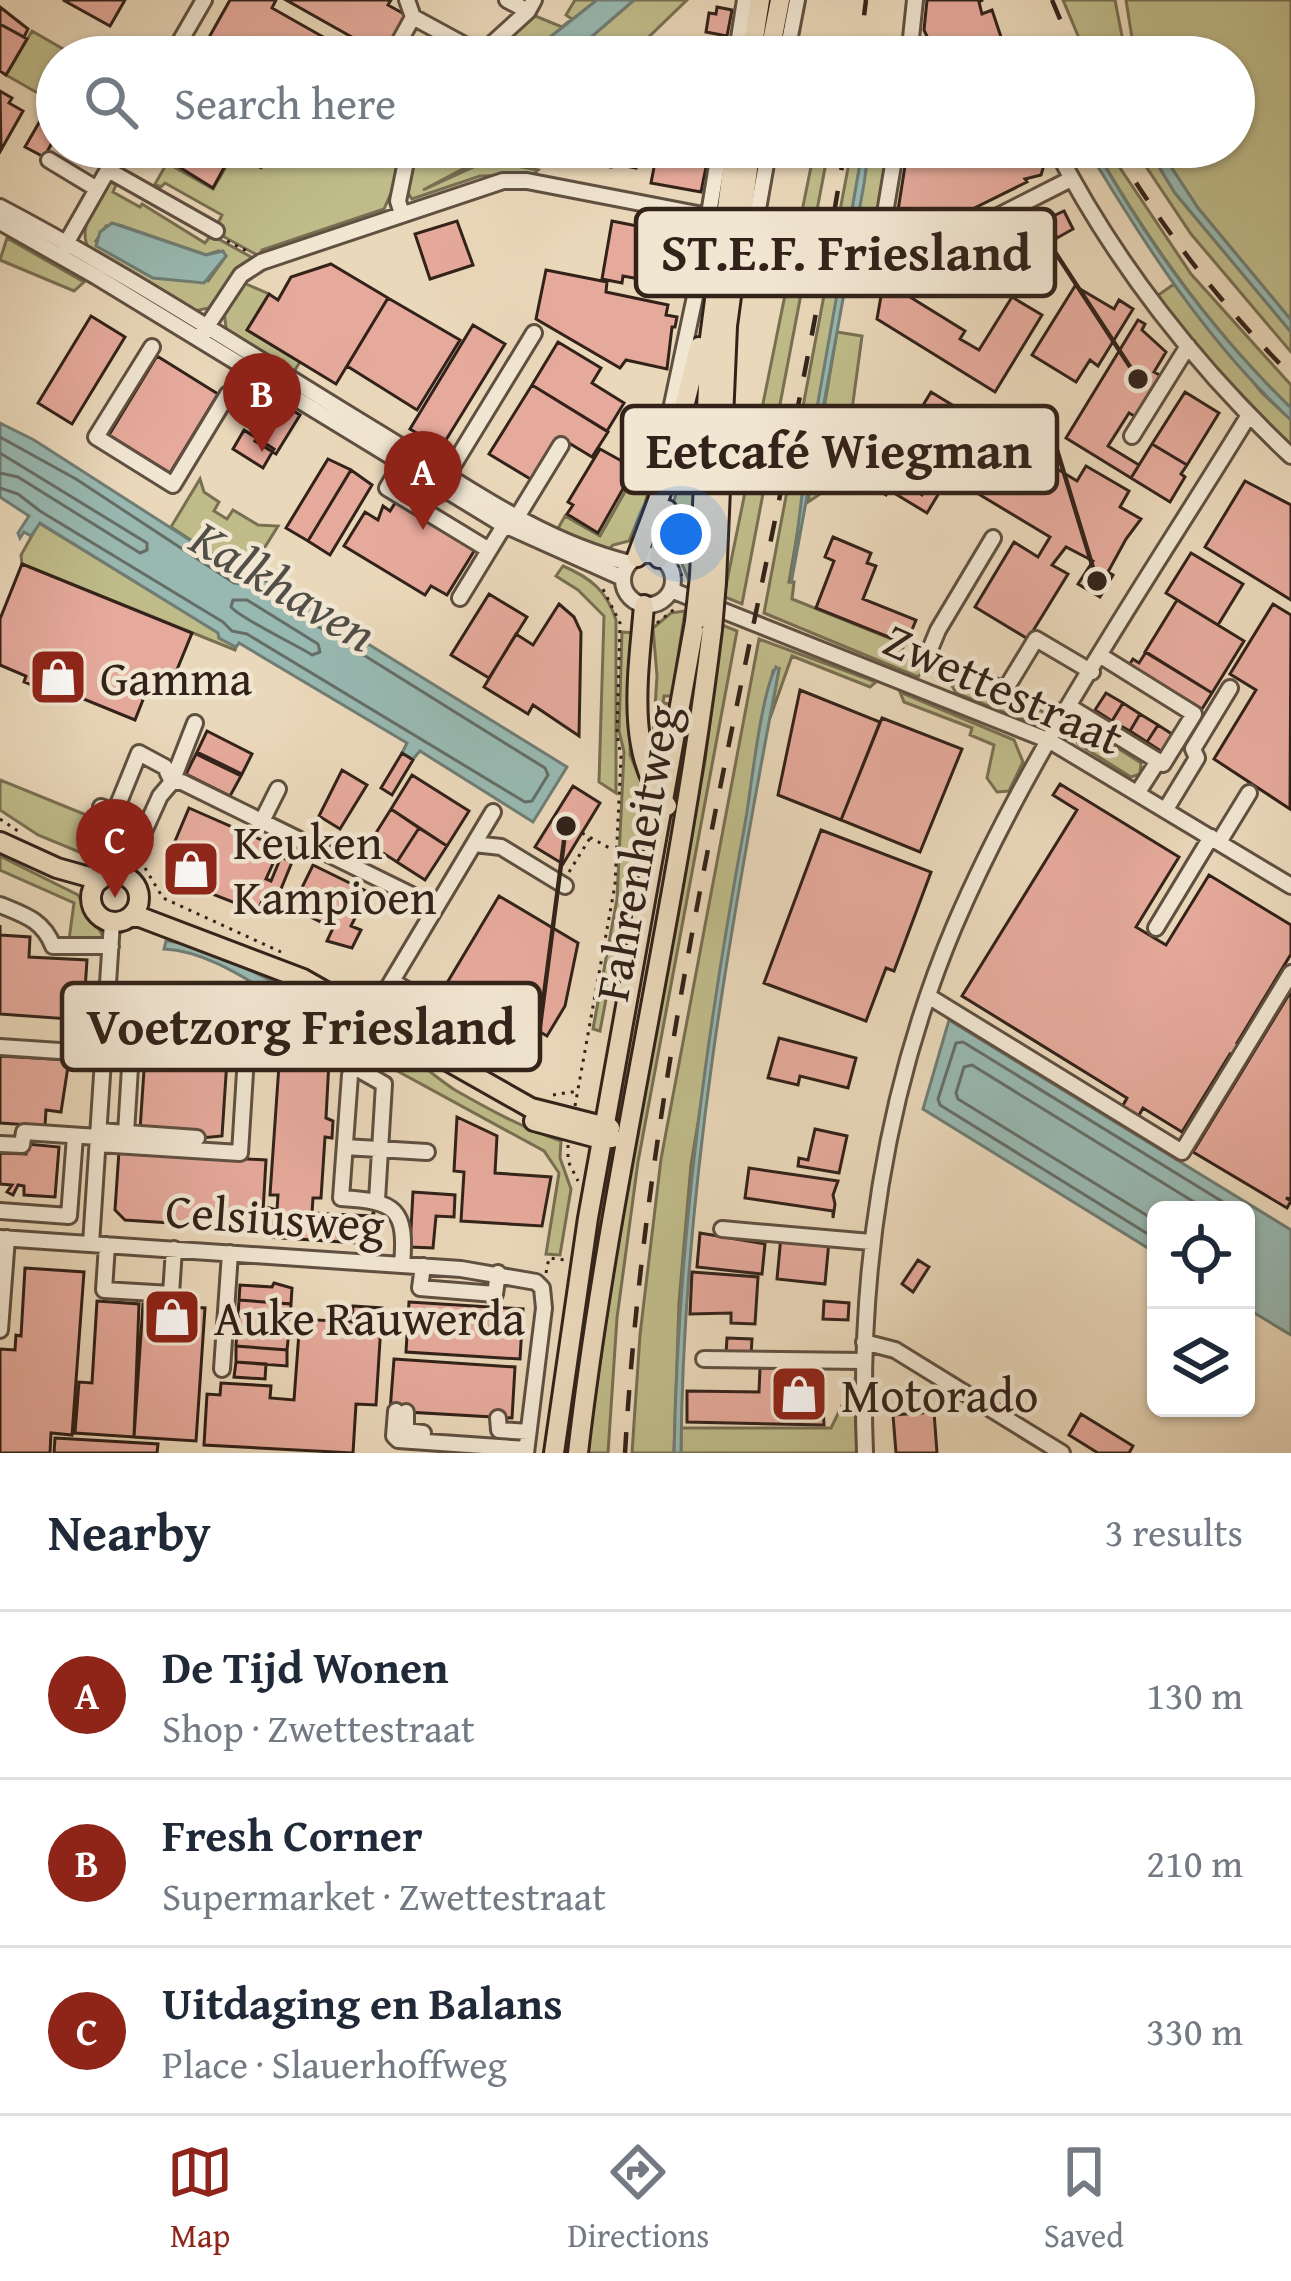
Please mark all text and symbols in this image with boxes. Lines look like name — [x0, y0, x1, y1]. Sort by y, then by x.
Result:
search box — [36, 36, 1255, 168]
icon: search — [78, 69, 144, 135]
text: Search here — [174, 70, 396, 135]
callout: ST.E.F. Friesland — [636, 209, 1055, 296]
text: ST.E.F. Friesland — [661, 214, 1032, 289]
pin: B — [223, 353, 301, 452]
callout: Eetcafé Wiegman — [622, 406, 1057, 493]
text: Eetcafé Wiegman — [646, 412, 1032, 487]
pin: A — [384, 431, 462, 530]
water label: Kalkhaven — [176, 500, 391, 670]
your location — [651, 504, 711, 564]
street label: Zwettestraat — [873, 604, 1135, 772]
place label: Gamma — [100, 642, 252, 713]
shop icon: Gamma — [27, 646, 89, 708]
street label: Fahrenheitweg — [575, 699, 697, 1006]
pin: C — [76, 799, 154, 898]
place label: Keuken Kampioen — [233, 806, 437, 932]
shop icon: Keuken Kampioen — [160, 838, 222, 900]
callout: Voetzorg Friesland — [62, 983, 540, 1070]
text: Voetzorg Friesland — [86, 988, 517, 1063]
street label: Celsiusweg — [163, 1174, 387, 1260]
map controls — [1147, 1201, 1255, 1417]
button: locate — [1147, 1201, 1255, 1309]
place label: Auke Rauwerda — [214, 1282, 525, 1353]
shop icon: Auke Rauwerda — [141, 1286, 203, 1348]
button: layers — [1147, 1309, 1255, 1417]
place label: Motorado — [841, 1359, 1038, 1430]
shop icon: Motorado — [768, 1363, 830, 1425]
text: Nearby — [48, 1494, 211, 1569]
text: 3 results — [1105, 1503, 1243, 1560]
text: De Tijd Wonen — [162, 1634, 449, 1699]
text: A — [75, 1666, 99, 1723]
text: 130 m — [1146, 1666, 1243, 1723]
text: Shop · Zwettestraat — [162, 1699, 475, 1756]
text: Fresh Corner — [162, 1802, 423, 1867]
text: B — [75, 1834, 99, 1891]
text: 210 m — [1146, 1834, 1243, 1891]
text: Supermarket · Zwettestraat — [162, 1867, 606, 1924]
text: Uitdaging en Balans — [162, 1970, 562, 2035]
text: C — [76, 2002, 98, 2059]
text: 330 m — [1146, 2002, 1243, 2059]
text: Place · Slauerhoffweg — [162, 2035, 507, 2092]
tab: Map — [167, 2139, 233, 2259]
tab: Directions — [568, 2139, 709, 2259]
tab: Saved — [1044, 2139, 1124, 2259]

